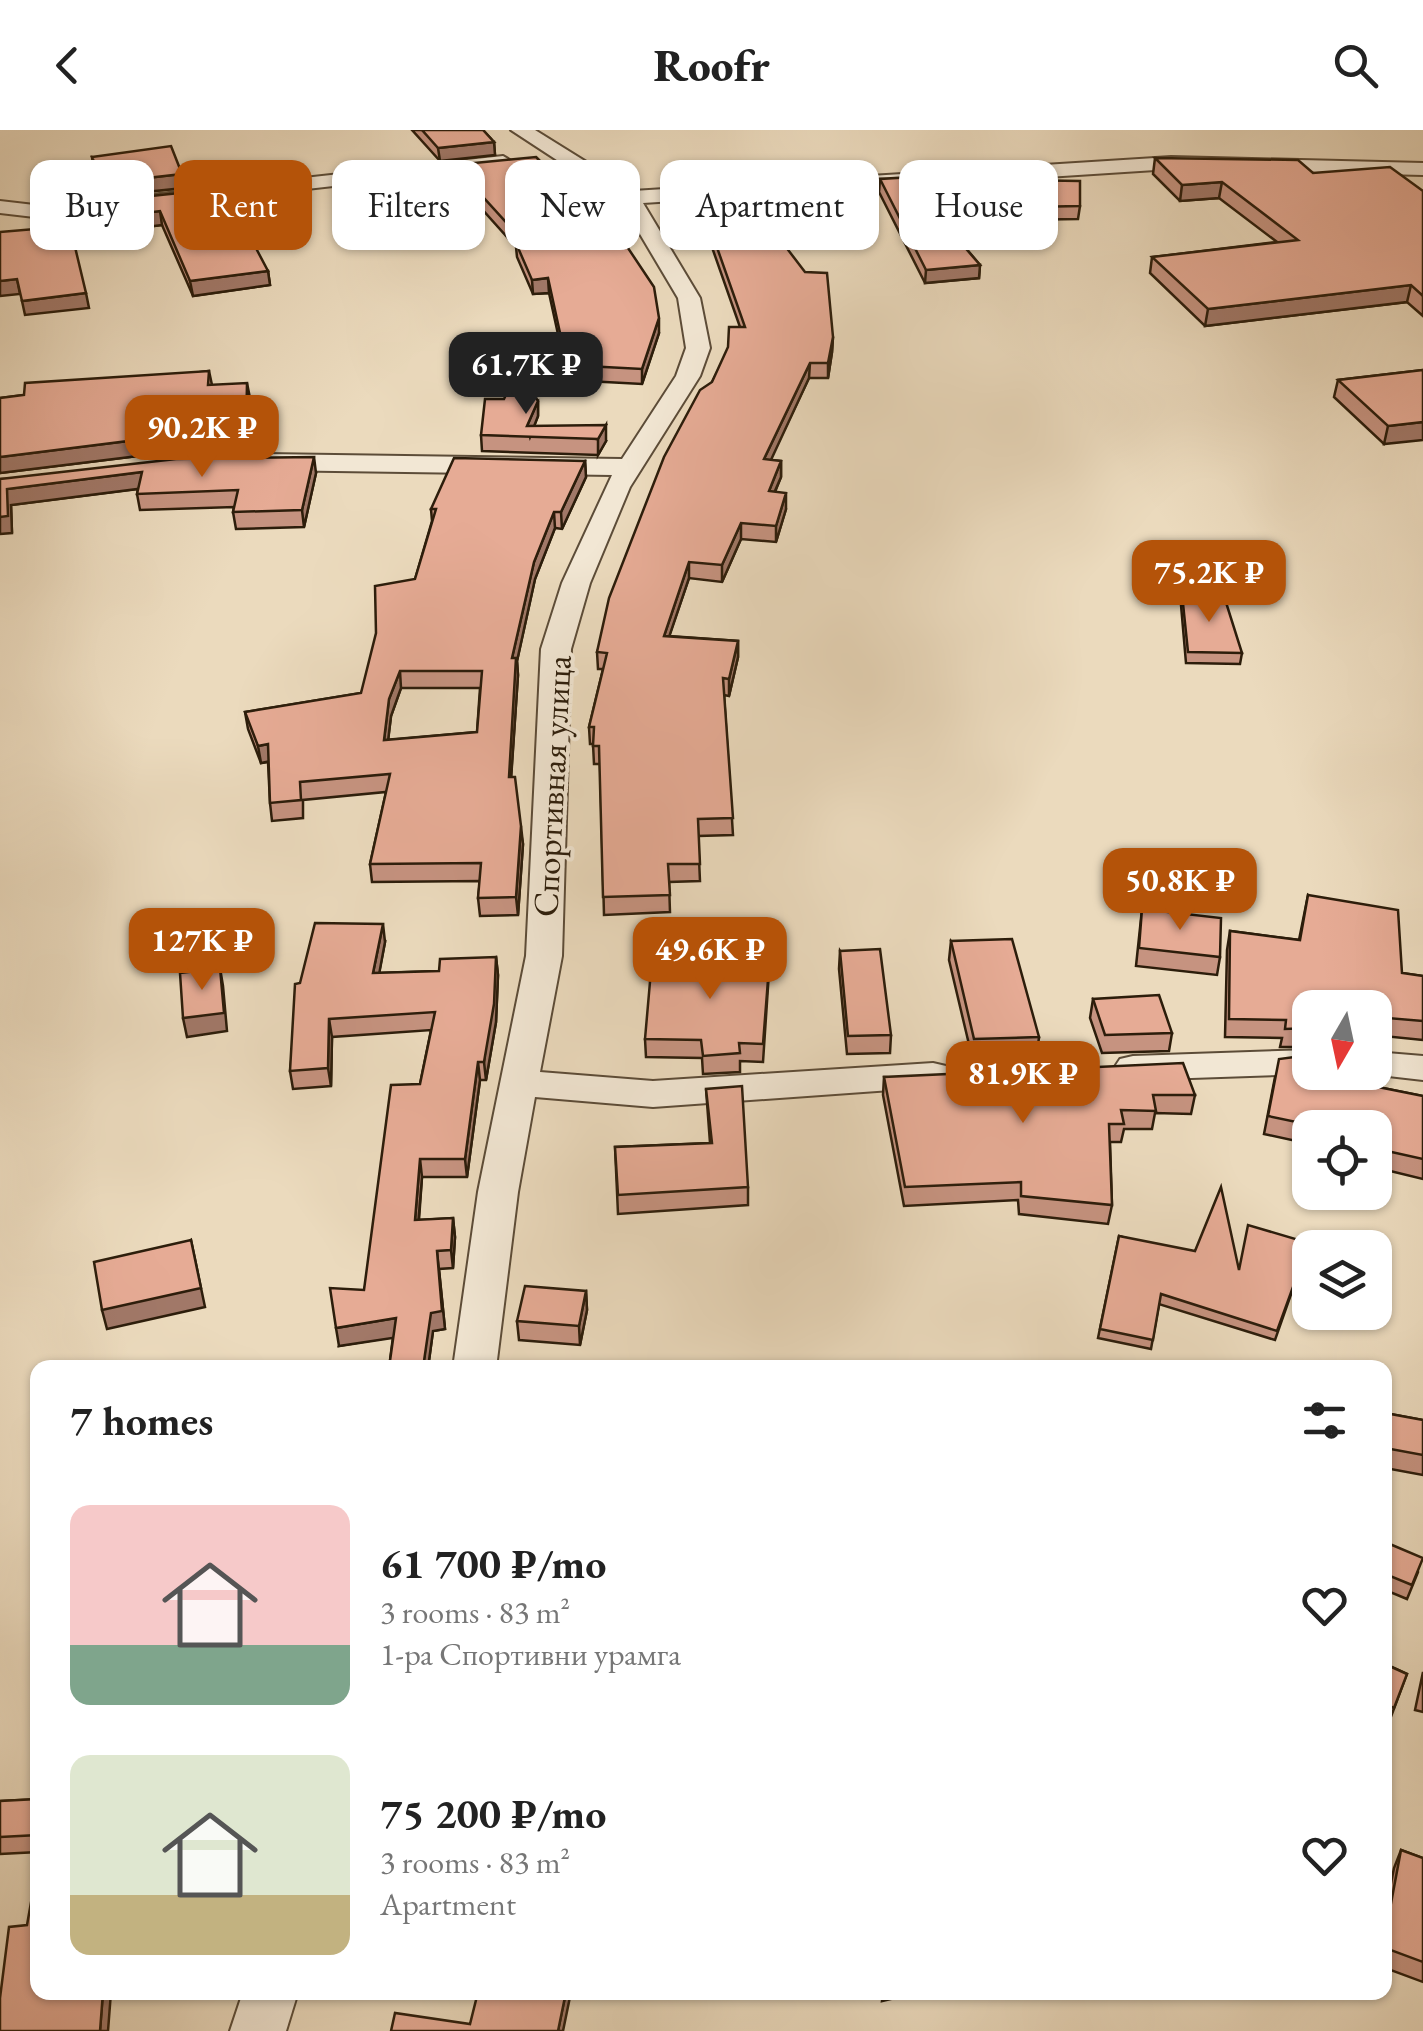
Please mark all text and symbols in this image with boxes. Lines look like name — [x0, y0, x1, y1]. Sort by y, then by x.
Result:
text: Roofr — [653, 36, 770, 94]
icon: back — [40, 38, 95, 93]
icon: search — [1328, 38, 1383, 93]
chip: Buy — [30, 160, 154, 250]
chip: Rent — [174, 160, 312, 250]
chip: Filters — [332, 160, 485, 250]
chip: New — [505, 160, 640, 250]
chip: Apartment — [660, 160, 879, 250]
chip: House — [899, 160, 1058, 250]
pin: 61.7K ₽ — [434, 332, 618, 417]
text: 61.7K ₽ — [471, 343, 581, 385]
pin: 90.2K ₽ — [110, 395, 294, 480]
text: 90.2K ₽ — [147, 406, 257, 448]
pin: 75.2K ₽ — [1117, 540, 1301, 625]
text: 75.2K ₽ — [1154, 551, 1264, 593]
street label: Спортивная улица — [522, 654, 582, 918]
pin: 50.8K ₽ — [1088, 848, 1272, 933]
text: 50.8K ₽ — [1125, 859, 1235, 901]
pin: 127K ₽ — [121, 908, 283, 993]
pin: 49.6K ₽ — [618, 917, 802, 1002]
text: 127K ₽ — [151, 919, 253, 961]
text: 49.6K ₽ — [655, 928, 765, 970]
north arrow — [1292, 990, 1392, 1090]
map controls — [1292, 990, 1392, 1330]
pin: 81.9K ₽ — [931, 1041, 1115, 1126]
text: 81.9K ₽ — [968, 1052, 1078, 1094]
button: locate — [1292, 1110, 1392, 1210]
button: layers — [1292, 1230, 1392, 1330]
text: 7 homes — [70, 1393, 213, 1448]
icon: filters — [1297, 1393, 1352, 1448]
text: 61 700 ₽/mo — [380, 1536, 606, 1591]
icon: home — [150, 1545, 270, 1665]
icon: heart — [1297, 1578, 1352, 1633]
text: 3 rooms · 83 m² — [380, 1591, 570, 1633]
text: 1-ра Спортивни урамга — [380, 1633, 681, 1675]
text: 75 200 ₽/mo — [380, 1786, 606, 1841]
icon: home — [150, 1795, 270, 1915]
icon: heart — [1297, 1828, 1352, 1883]
text: 3 rooms · 83 m² — [380, 1841, 570, 1883]
text: Apartment — [380, 1883, 516, 1925]

